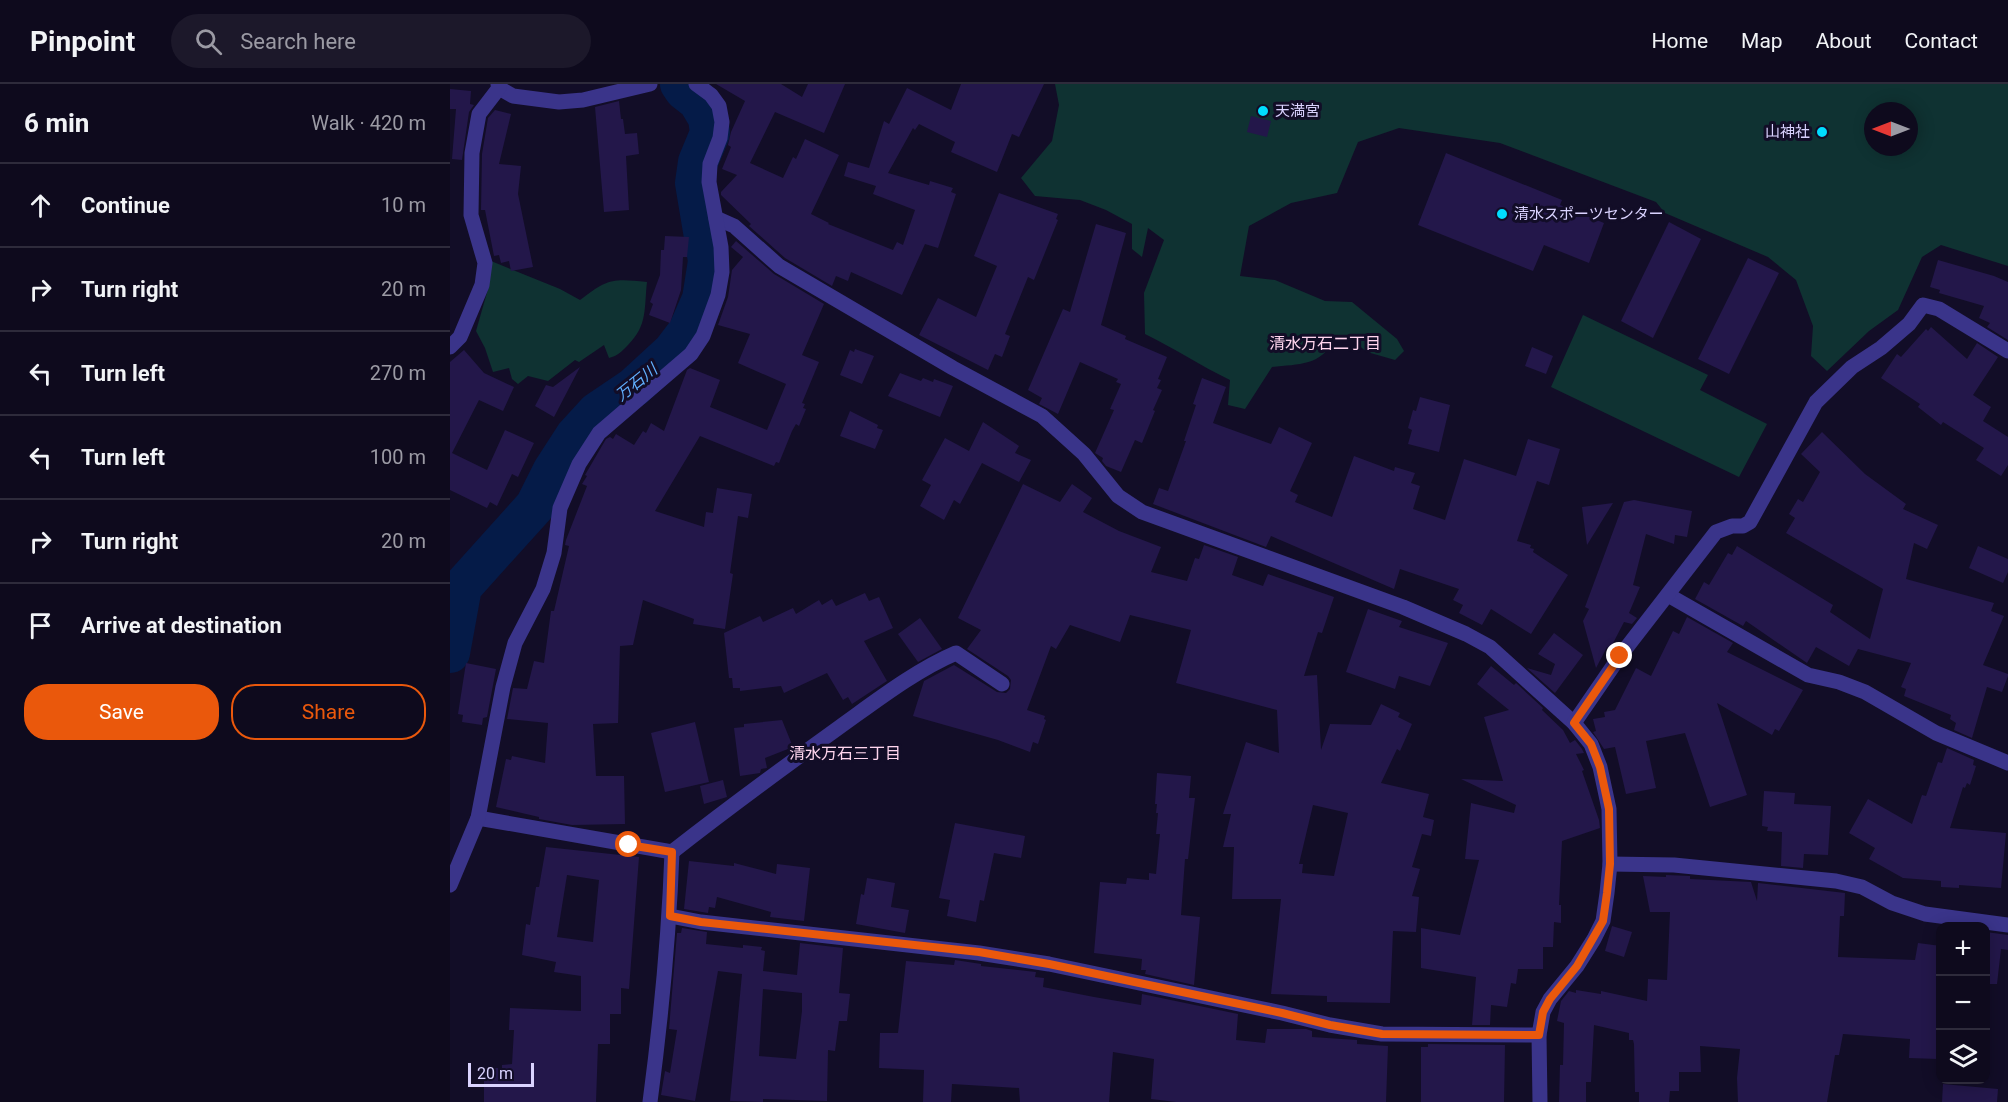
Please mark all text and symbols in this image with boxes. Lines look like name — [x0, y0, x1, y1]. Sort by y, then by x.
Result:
search box — [171, 14, 591, 68]
text: Pinpoint — [30, 25, 135, 58]
icon: search — [192, 25, 225, 58]
text: Search here — [240, 29, 356, 54]
text: Home — [1652, 29, 1708, 53]
text: Map — [1741, 29, 1783, 53]
text: About — [1816, 29, 1872, 53]
text: Contact — [1905, 29, 1978, 53]
place label: 天満宮 — [1275, 102, 1320, 120]
north arrow — [1864, 102, 1918, 156]
marker: 天満宮 — [1256, 104, 1270, 118]
text: 6 min — [24, 108, 89, 138]
text: Walk · 420 m — [311, 111, 426, 135]
place label: 山神社 — [1765, 123, 1810, 141]
marker: 山神社 — [1815, 125, 1829, 139]
icon: ahead — [24, 189, 57, 222]
text: Continue — [81, 193, 170, 218]
text: 10 m — [381, 193, 426, 217]
place label: 清水スポーツセンター — [1514, 205, 1664, 223]
marker: 清水スポーツセンター — [1495, 207, 1509, 221]
icon: right — [24, 273, 57, 306]
text: Turn right — [81, 277, 178, 302]
text: 20 m — [381, 277, 426, 301]
district label: 清水万石二丁目 — [1269, 334, 1381, 353]
icon: left — [24, 357, 57, 390]
water label: 万石川 — [612, 359, 662, 405]
text: Turn left — [81, 361, 165, 386]
text: 270 m — [370, 361, 426, 385]
icon: left — [24, 441, 57, 474]
text: Turn left — [81, 445, 165, 470]
text: 100 m — [370, 445, 426, 469]
icon: right — [24, 525, 57, 558]
text: Turn right — [81, 529, 178, 554]
text: 20 m — [381, 529, 426, 553]
icon: arrive — [24, 609, 57, 642]
text: Arrive at destination — [81, 613, 282, 638]
route end — [1606, 642, 1632, 668]
button: Save — [24, 684, 219, 740]
button: Share — [231, 684, 426, 740]
district label: 清水万石三丁目 — [789, 744, 901, 763]
route start — [615, 831, 641, 857]
map controls — [1936, 922, 1990, 1084]
button: + — [1936, 922, 1990, 976]
button: − — [1936, 976, 1990, 1030]
button: layers — [1936, 1030, 1990, 1084]
scale bar — [468, 1060, 534, 1088]
text: 20 m — [477, 1064, 513, 1083]

